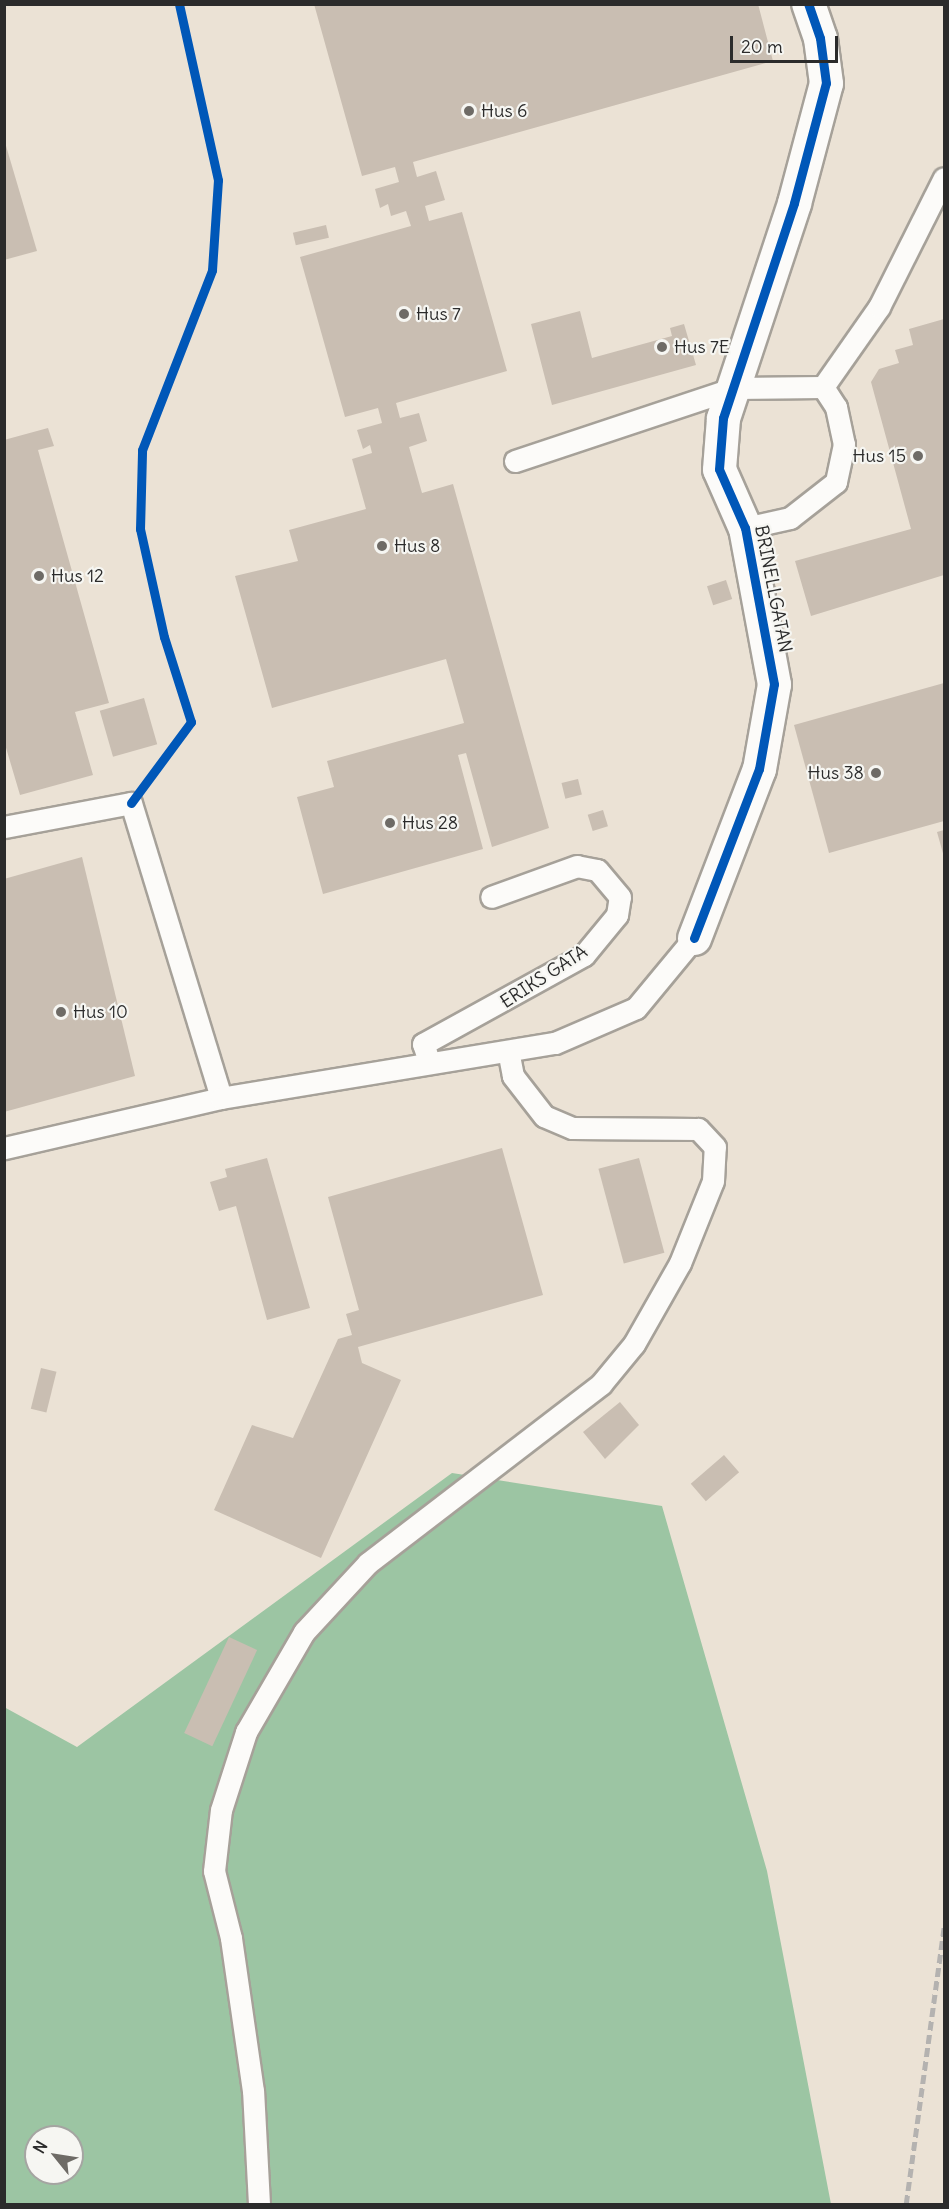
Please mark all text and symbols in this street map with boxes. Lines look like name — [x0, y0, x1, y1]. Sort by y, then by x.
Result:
scale bar — [733, 24, 841, 62]
text: 20 m — [741, 35, 783, 58]
place label: Hus 6 — [481, 100, 527, 122]
marker: Hus 6 — [462, 104, 476, 118]
place label: Hus 7 — [416, 303, 461, 325]
marker: Hus 7 — [397, 307, 411, 321]
place label: Hus 7E — [674, 336, 729, 358]
marker: Hus 7E — [655, 340, 669, 354]
place label: Hus 15 — [853, 445, 906, 467]
marker: Hus 15 — [911, 449, 925, 463]
street label: BRINELLGATAN — [750, 523, 796, 655]
place label: Hus 8 — [394, 535, 440, 557]
marker: Hus 8 — [375, 539, 389, 553]
place label: Hus 12 — [51, 565, 104, 587]
marker: Hus 12 — [32, 569, 46, 583]
place label: Hus 38 — [807, 762, 864, 784]
marker: Hus 38 — [869, 766, 883, 780]
place label: Hus 28 — [402, 812, 458, 834]
marker: Hus 28 — [383, 816, 397, 830]
street label: ERIKS GATA — [497, 941, 591, 1013]
place label: Hus 10 — [73, 1001, 128, 1023]
marker: Hus 10 — [54, 1005, 68, 1019]
north arrow — [24, 2125, 84, 2185]
text: N — [29, 2137, 52, 2157]

